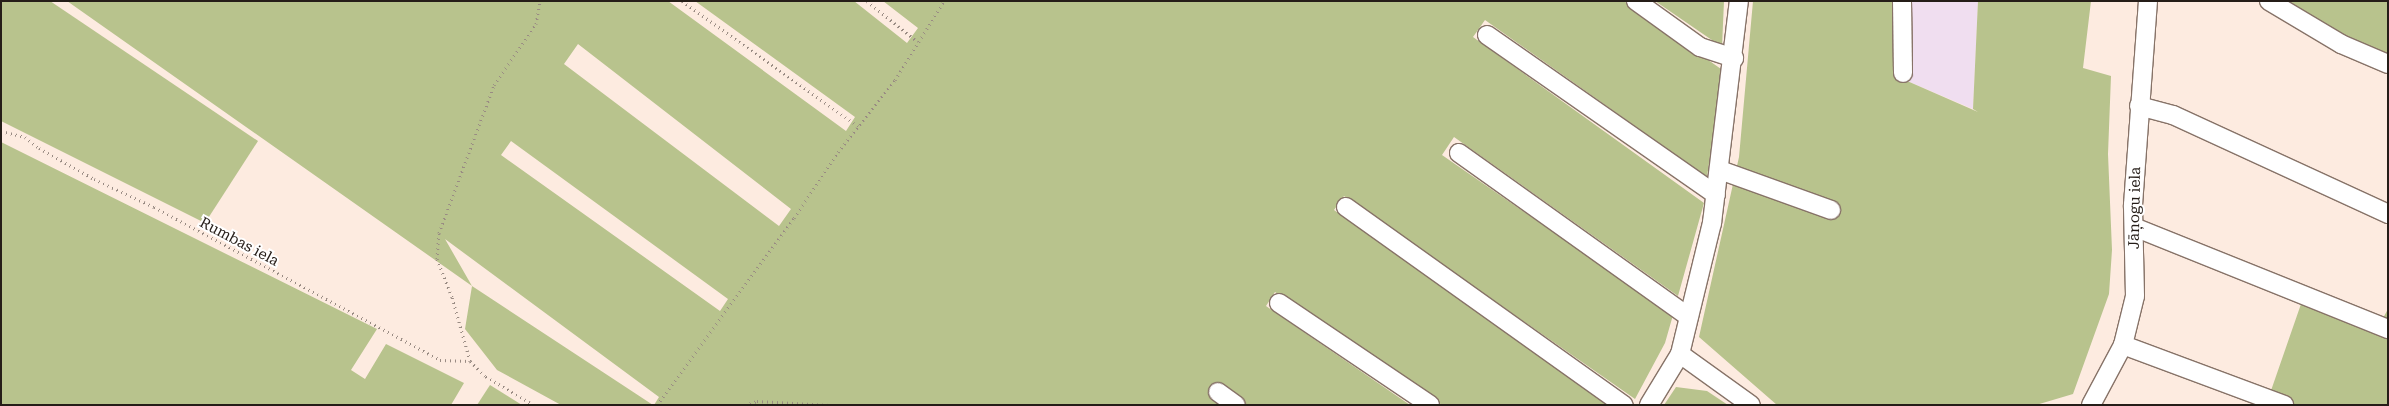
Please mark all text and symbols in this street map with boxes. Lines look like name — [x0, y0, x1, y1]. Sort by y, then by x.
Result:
street label: Jāņogu iela — [2125, 167, 2145, 249]
street label: Rumbas iela — [196, 214, 282, 270]

